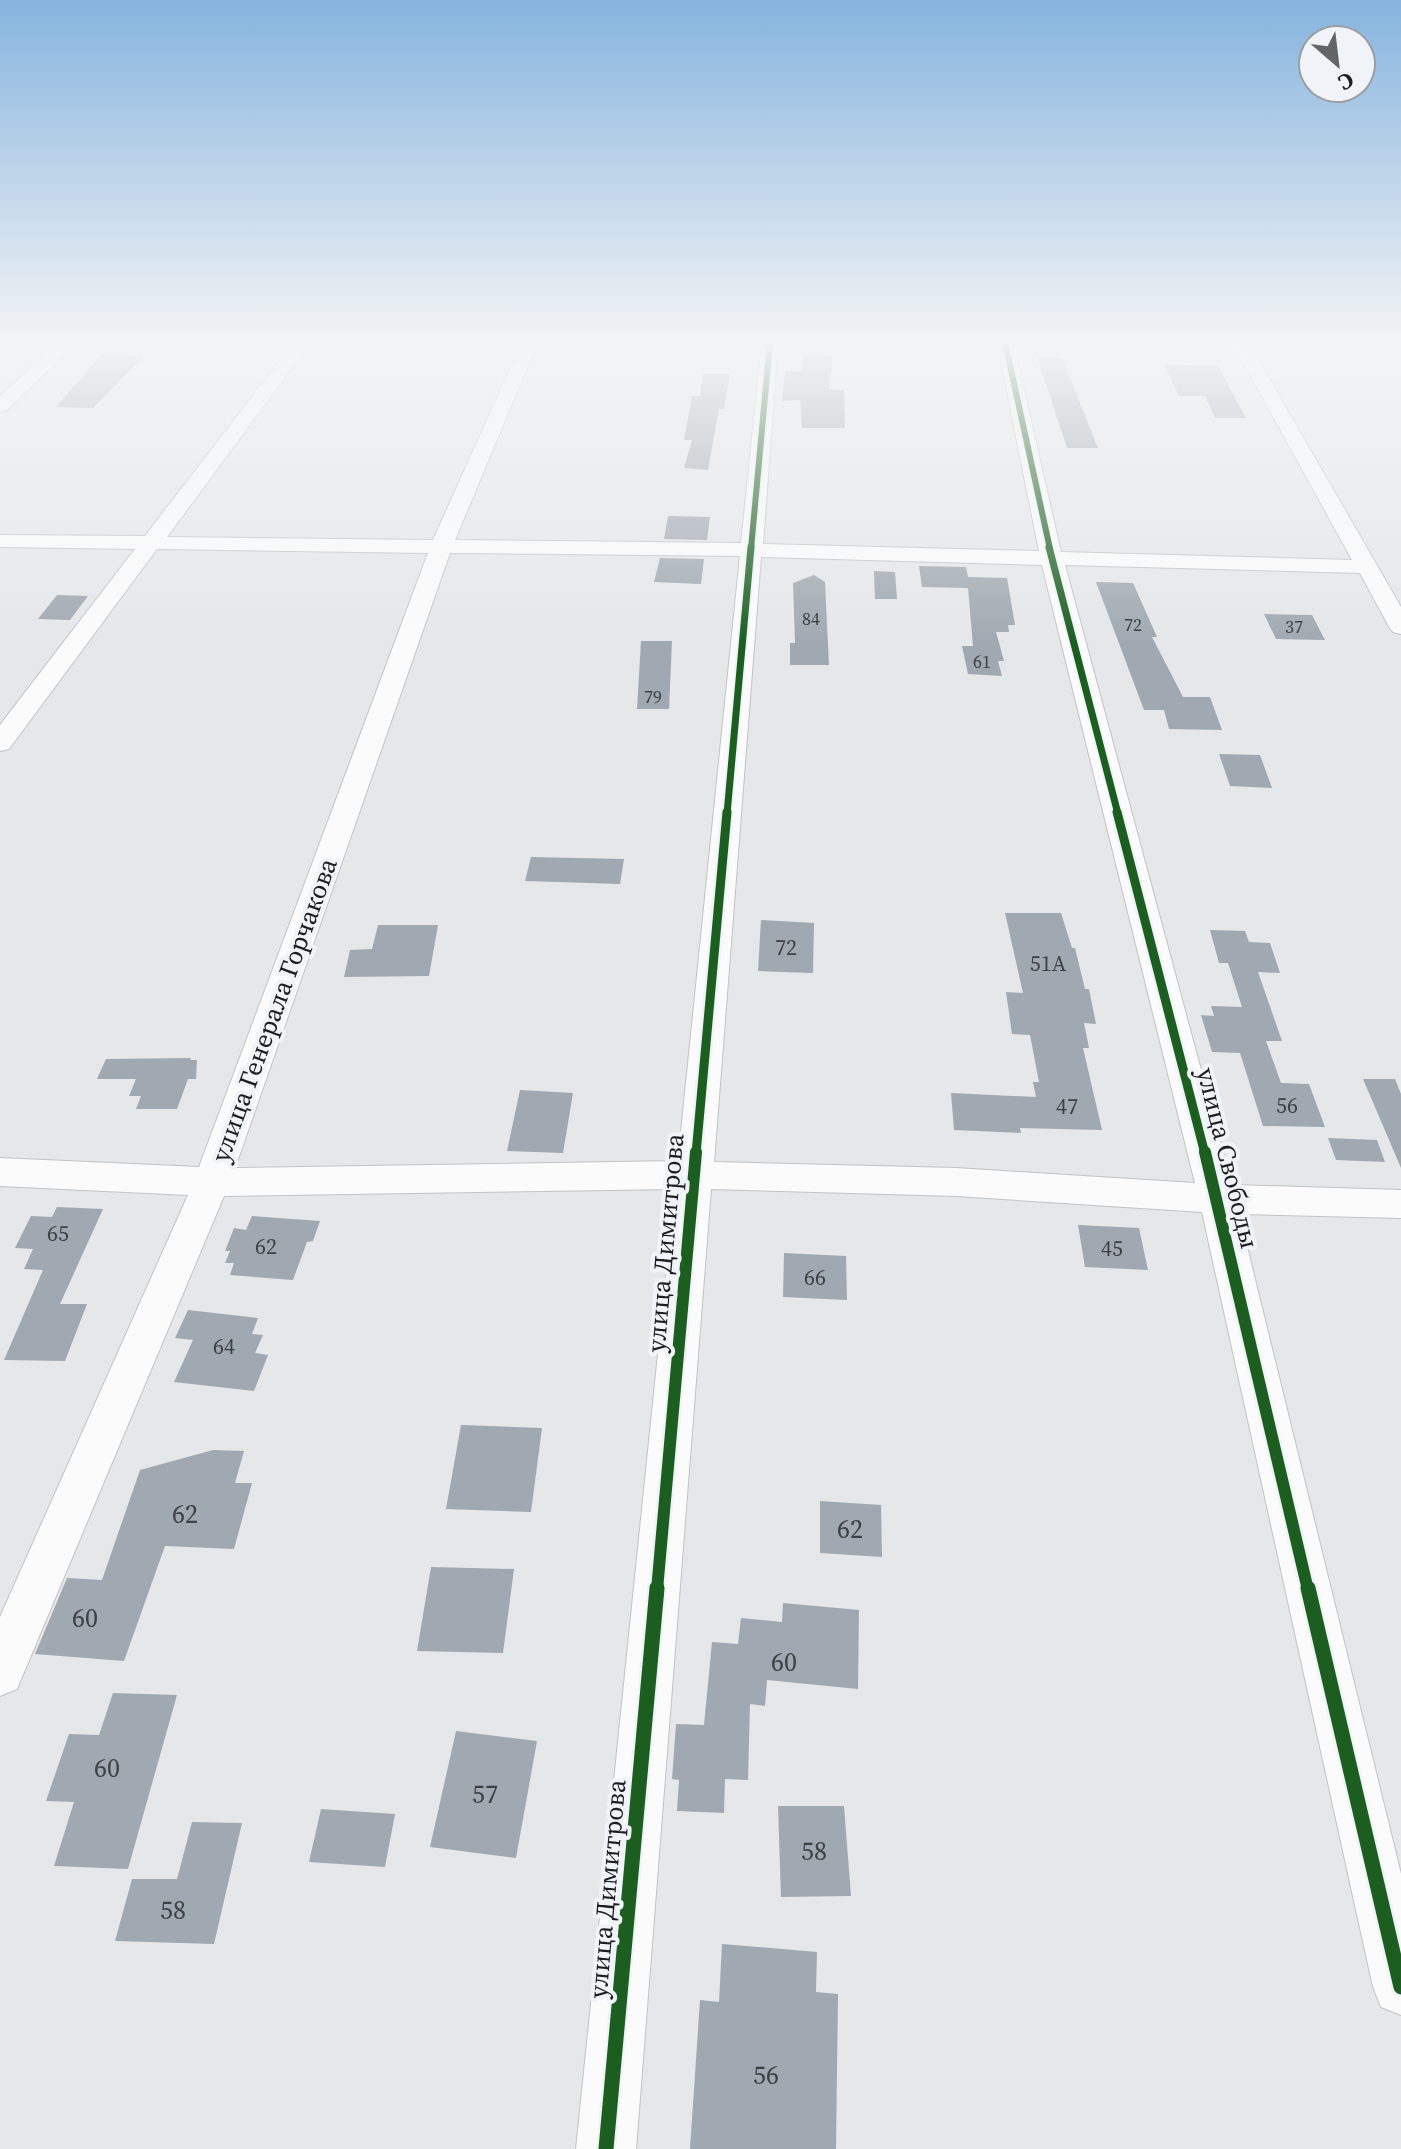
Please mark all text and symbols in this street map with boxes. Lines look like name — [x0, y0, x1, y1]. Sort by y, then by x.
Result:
north arrow — [1297, 24, 1377, 104]
text: С — [1333, 65, 1359, 98]
house number: 84 — [802, 606, 820, 631]
house number: 72 — [1124, 612, 1142, 637]
house number: 37 — [1285, 614, 1303, 639]
house number: 61 — [973, 649, 991, 674]
house number: 79 — [644, 684, 662, 709]
street label: улица Генерала Горчакова — [202, 852, 346, 1167]
house number: 72 — [775, 932, 797, 962]
house number: 51А — [1030, 948, 1067, 978]
street label: улица Свободы — [1188, 1064, 1268, 1252]
house number: 56 — [1276, 1090, 1298, 1120]
house number: 47 — [1056, 1091, 1078, 1121]
street label: улица Димитрова — [637, 1131, 693, 1354]
house number: 65 — [47, 1218, 69, 1248]
house number: 62 — [255, 1231, 277, 1261]
house number: 45 — [1101, 1233, 1123, 1263]
house number: 66 — [804, 1262, 826, 1292]
house number: 64 — [213, 1331, 235, 1361]
house number: 62 — [172, 1496, 198, 1532]
house number: 62 — [837, 1511, 863, 1547]
house number: 60 — [72, 1600, 98, 1636]
house number: 60 — [771, 1644, 797, 1680]
house number: 60 — [94, 1750, 120, 1786]
house number: 57 — [472, 1776, 498, 1812]
street label: улица Димитрова — [579, 1777, 635, 2000]
house number: 58 — [801, 1833, 827, 1869]
house number: 58 — [160, 1892, 186, 1928]
house number: 56 — [753, 2057, 779, 2093]

